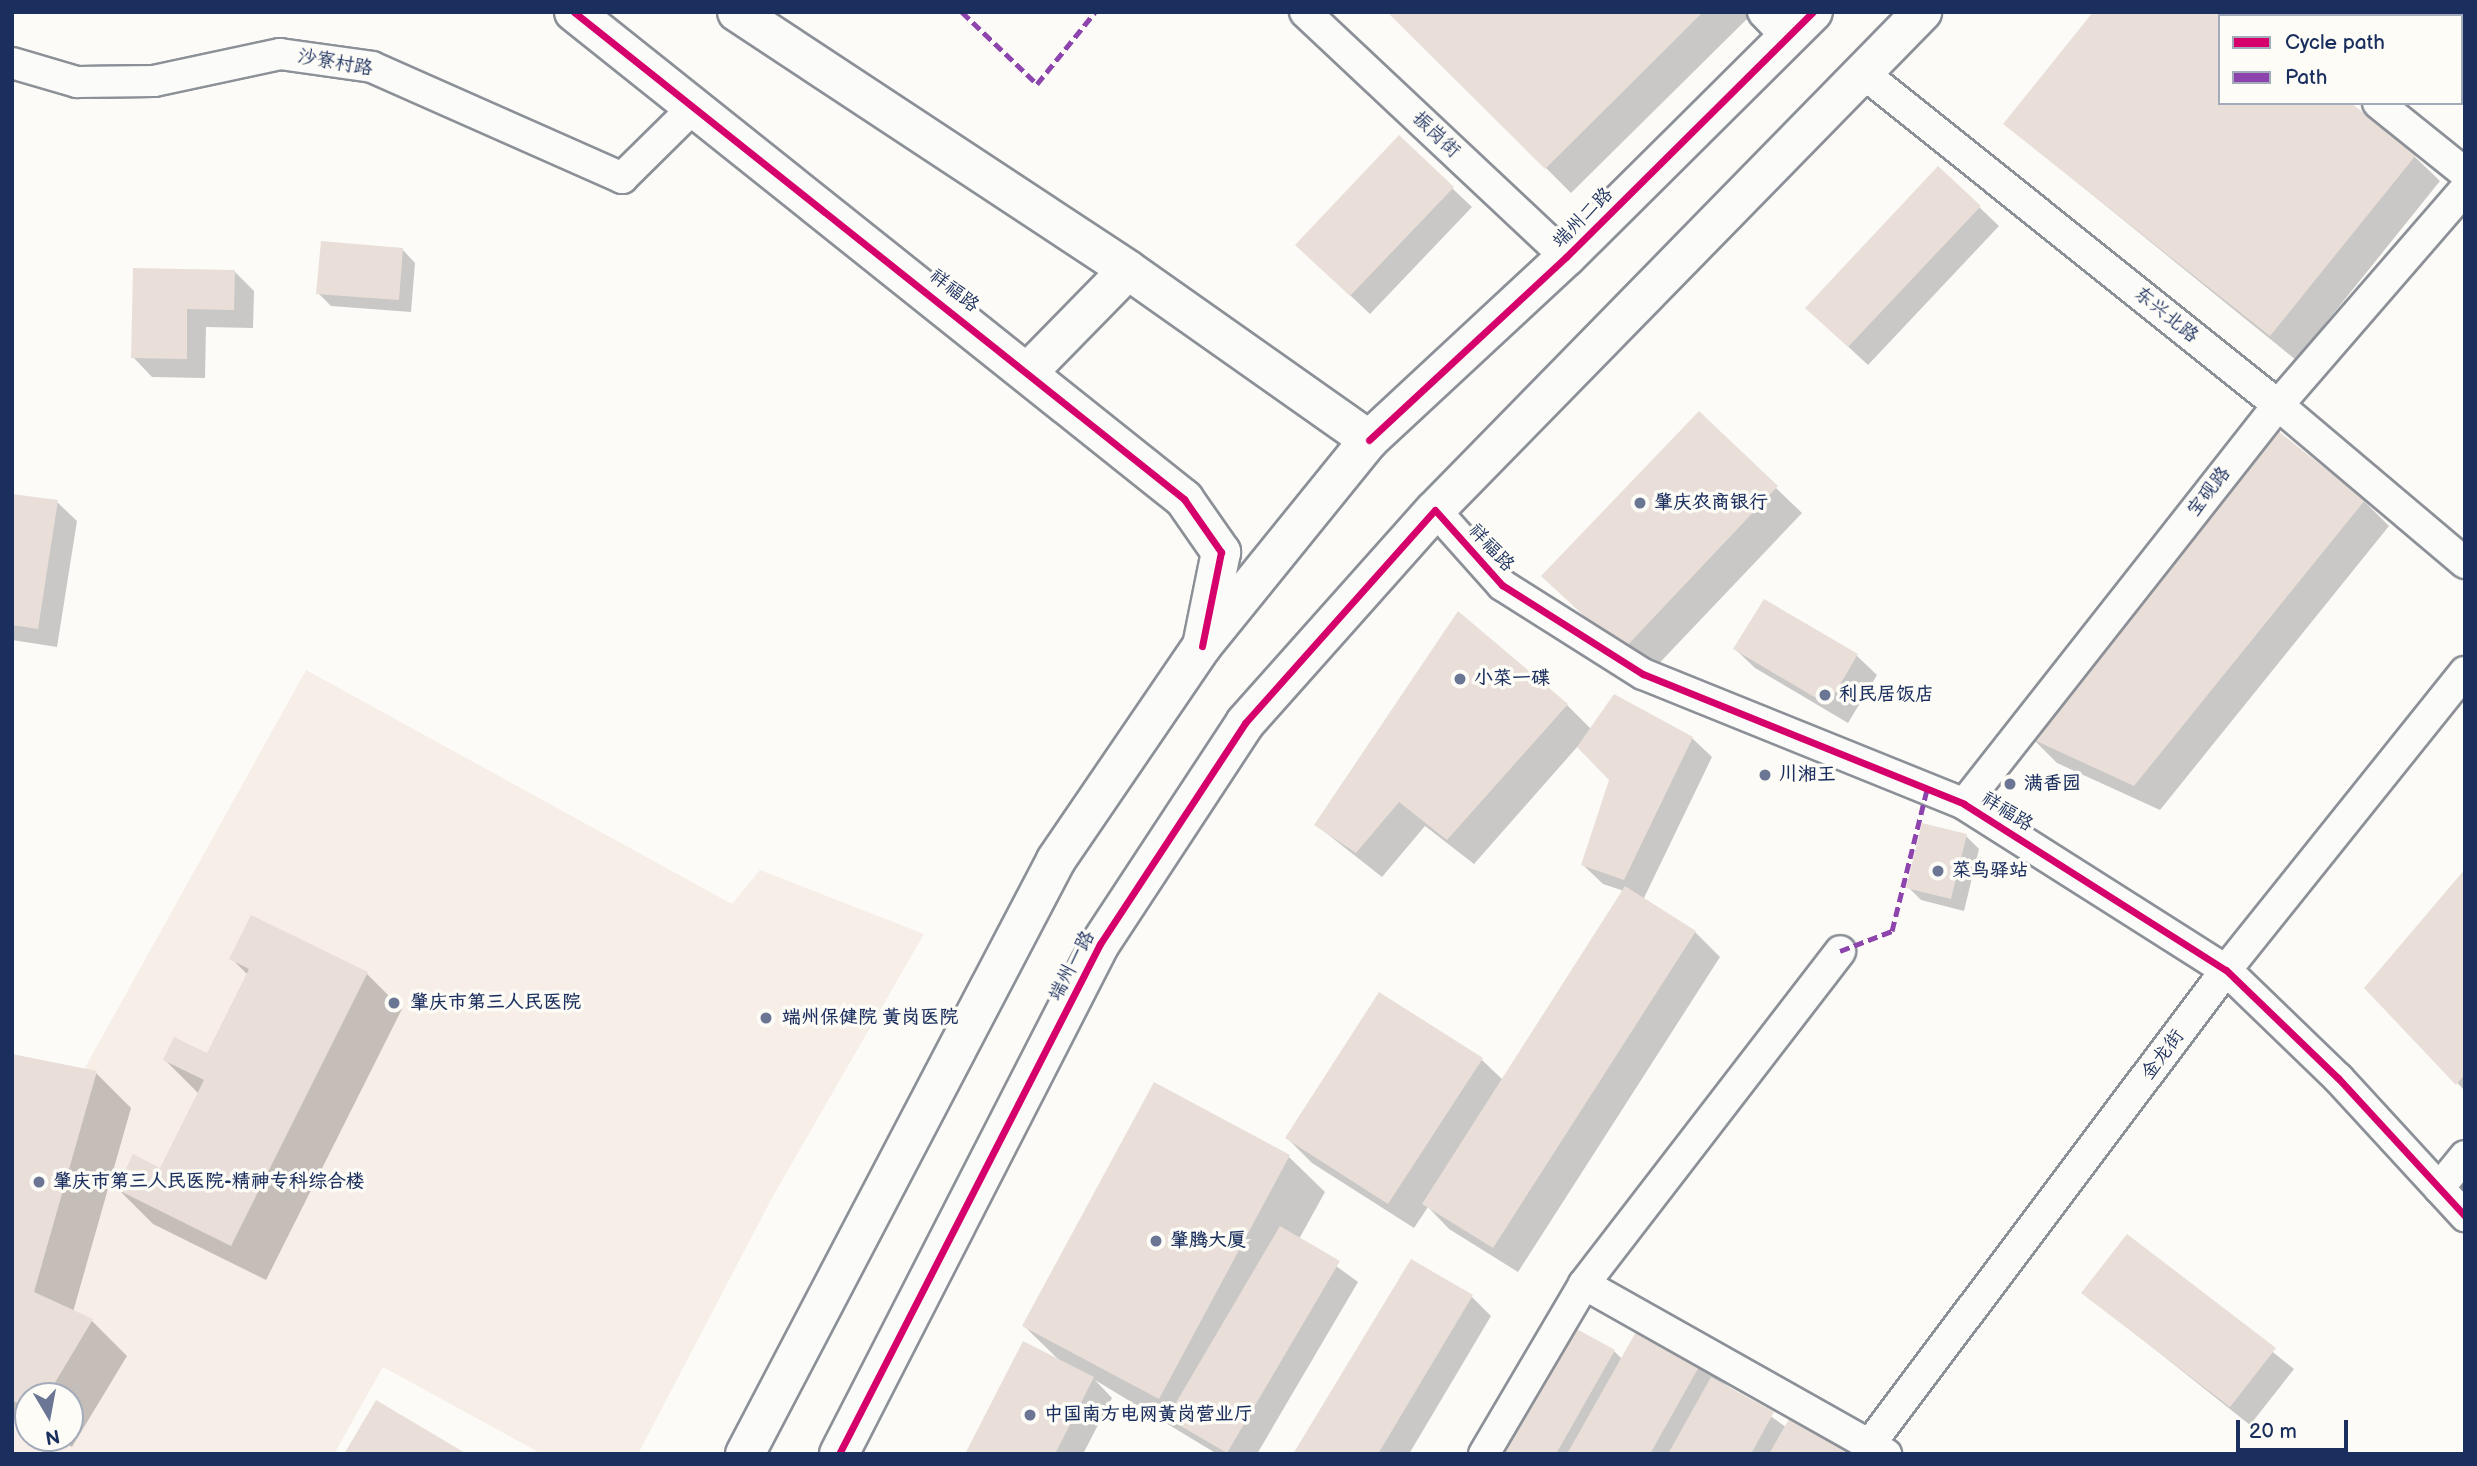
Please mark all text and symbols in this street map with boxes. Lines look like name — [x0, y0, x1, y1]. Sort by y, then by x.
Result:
legend — [2218, 14, 2463, 105]
text: Cycle path — [2285, 30, 2385, 55]
street label: 沙寮村路 — [296, 45, 374, 81]
text: Path — [2285, 65, 2327, 90]
street label: 振岗街 — [1407, 107, 1465, 163]
street label: 端州二路 — [1548, 183, 1618, 253]
street label: 祥福路 — [925, 264, 983, 318]
street label: 东兴北路 — [2129, 282, 2203, 348]
street label: 宝砚路 — [2182, 463, 2236, 521]
place label: 肇庆农商银行 — [1654, 492, 1768, 514]
marker: 肇庆农商银行 — [1632, 495, 1648, 511]
street label: 祥福路 — [1463, 519, 1519, 577]
place label: 小菜一碟 — [1474, 668, 1550, 690]
marker: 小菜一碟 — [1452, 671, 1468, 687]
place label: 利民居饭店 — [1839, 684, 1934, 706]
marker: 利民居饭店 — [1817, 687, 1833, 703]
place label: 川湘王 — [1779, 764, 1836, 786]
marker: 川湘王 — [1757, 767, 1773, 783]
place label: 满香园 — [2024, 773, 2081, 795]
marker: 满香园 — [2002, 776, 2018, 792]
street label: 祥福路 — [1977, 787, 2037, 837]
place label: 菜鸟驿站 — [1952, 860, 2028, 882]
marker: 菜鸟驿站 — [1930, 863, 1946, 879]
street label: 端州一路 — [1044, 927, 1100, 1005]
place label: 肇庆市第三人民医院 — [410, 992, 581, 1014]
marker: 肇庆市第三人民医院 — [384, 993, 404, 1013]
place label: 端州保健院 黄岗医院 — [782, 1007, 958, 1029]
marker: 端州保健院 黄岗医院 — [756, 1008, 776, 1028]
street label: 金龙街 — [2137, 1025, 2189, 1085]
place label: 肇庆市第三人民医院-精神专科综合楼 — [53, 1171, 365, 1193]
marker: 肇庆市第三人民医院-精神专科综合楼 — [31, 1174, 47, 1190]
place label: 肇腾大厦 — [1170, 1230, 1246, 1252]
marker: 肇腾大厦 — [1148, 1233, 1164, 1249]
north arrow — [14, 1382, 84, 1452]
place label: 中国南方电网黄岗营业厅 — [1044, 1404, 1253, 1426]
scale bar — [2239, 1406, 2351, 1450]
marker: 中国南方电网黄岗营业厅 — [1022, 1407, 1038, 1423]
text: 20 m — [2249, 1419, 2297, 1444]
text: N — [43, 1424, 61, 1449]

